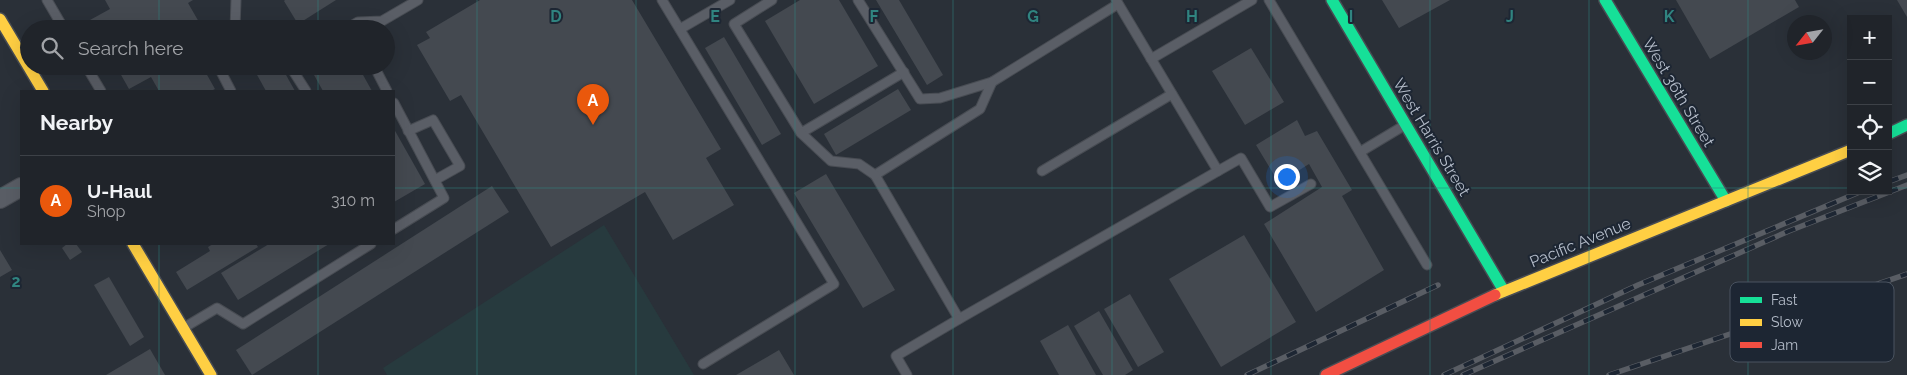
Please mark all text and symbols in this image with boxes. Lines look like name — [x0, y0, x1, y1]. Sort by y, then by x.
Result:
text: D — [550, 7, 562, 26]
text: E — [710, 7, 720, 26]
text: F — [869, 7, 879, 26]
text: G — [1027, 7, 1039, 26]
text: H — [1186, 7, 1198, 26]
text: I — [1349, 7, 1353, 26]
text: J — [1506, 7, 1514, 26]
text: K — [1664, 7, 1675, 26]
north arrow — [1787, 15, 1832, 60]
map controls — [1847, 15, 1892, 195]
button: + — [1847, 15, 1892, 60]
search box — [20, 20, 395, 75]
icon: search — [38, 34, 66, 62]
street label: West 36th Street — [1639, 34, 1719, 151]
text: Search here — [78, 37, 184, 59]
button: − — [1847, 60, 1892, 105]
street label: West Harris Street — [1389, 75, 1474, 200]
pin: A — [577, 84, 609, 125]
button: locate — [1847, 105, 1892, 150]
text: Nearby — [40, 110, 113, 135]
button: layers — [1847, 150, 1892, 195]
your location — [1274, 164, 1300, 190]
text: U-Haul — [87, 180, 152, 202]
text: A — [51, 191, 61, 210]
text: 310 m — [331, 191, 375, 210]
text: Shop — [87, 202, 125, 221]
street label: Pacific Avenue — [1527, 214, 1634, 271]
text: 2 — [11, 272, 21, 291]
legend — [1730, 282, 1894, 362]
text: Fast — [1771, 292, 1798, 308]
text: Slow — [1771, 314, 1803, 330]
text: Jam — [1771, 337, 1798, 353]

